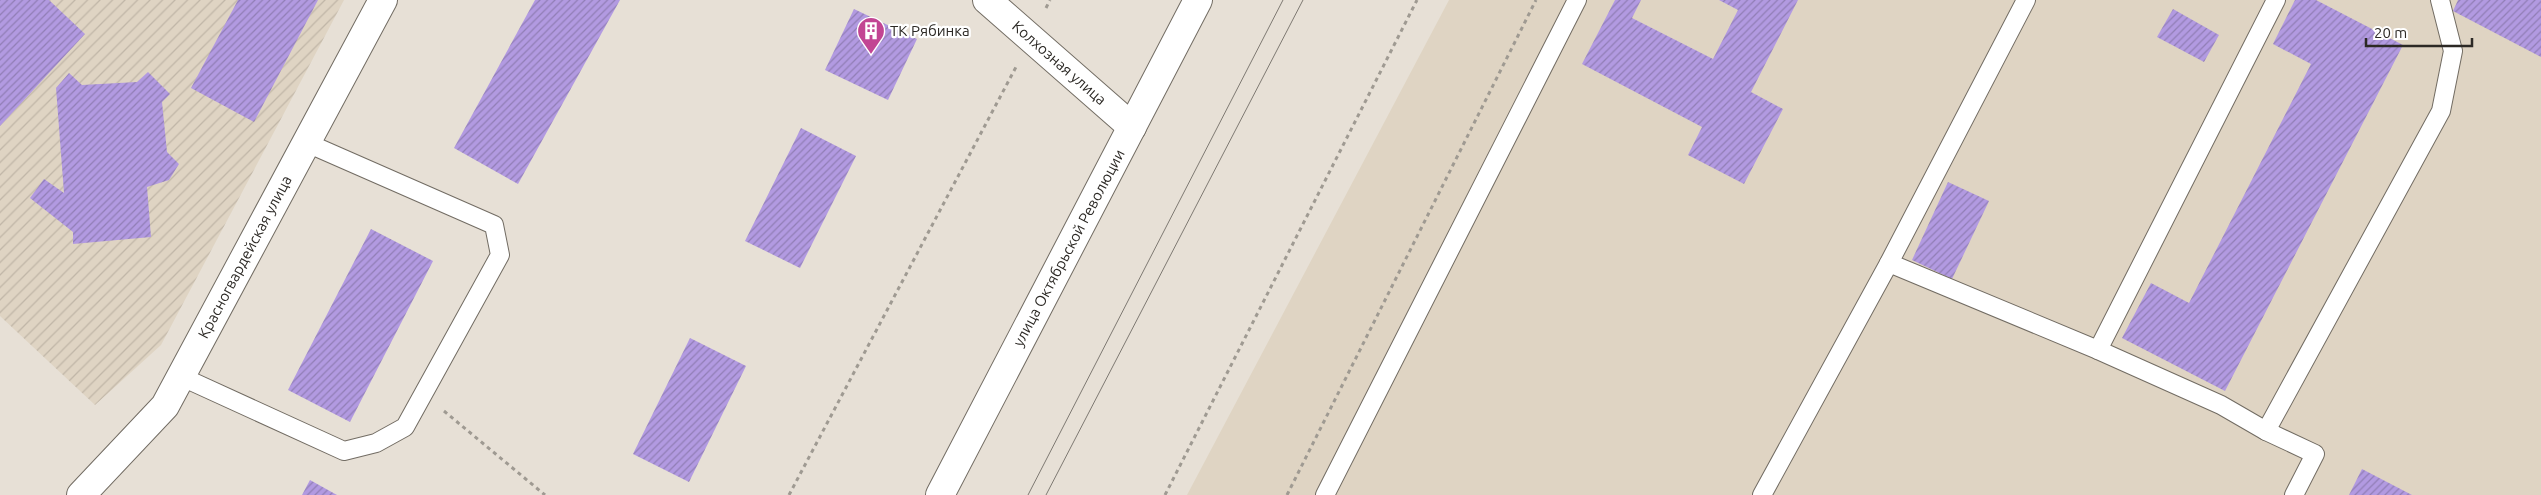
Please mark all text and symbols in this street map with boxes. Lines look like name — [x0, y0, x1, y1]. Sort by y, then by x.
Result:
scale bar — [2366, 15, 2472, 47]
building icon: ТК Рябинка — [856, 16, 886, 55]
street label: Колхозная улица — [1009, 17, 1110, 108]
place label: ТК Рябинка — [890, 22, 970, 39]
text: 20 m — [2374, 24, 2407, 41]
street label: улица Октябрьской Революции — [1009, 146, 1128, 349]
street label: Красногвардейская улица — [194, 172, 295, 341]

